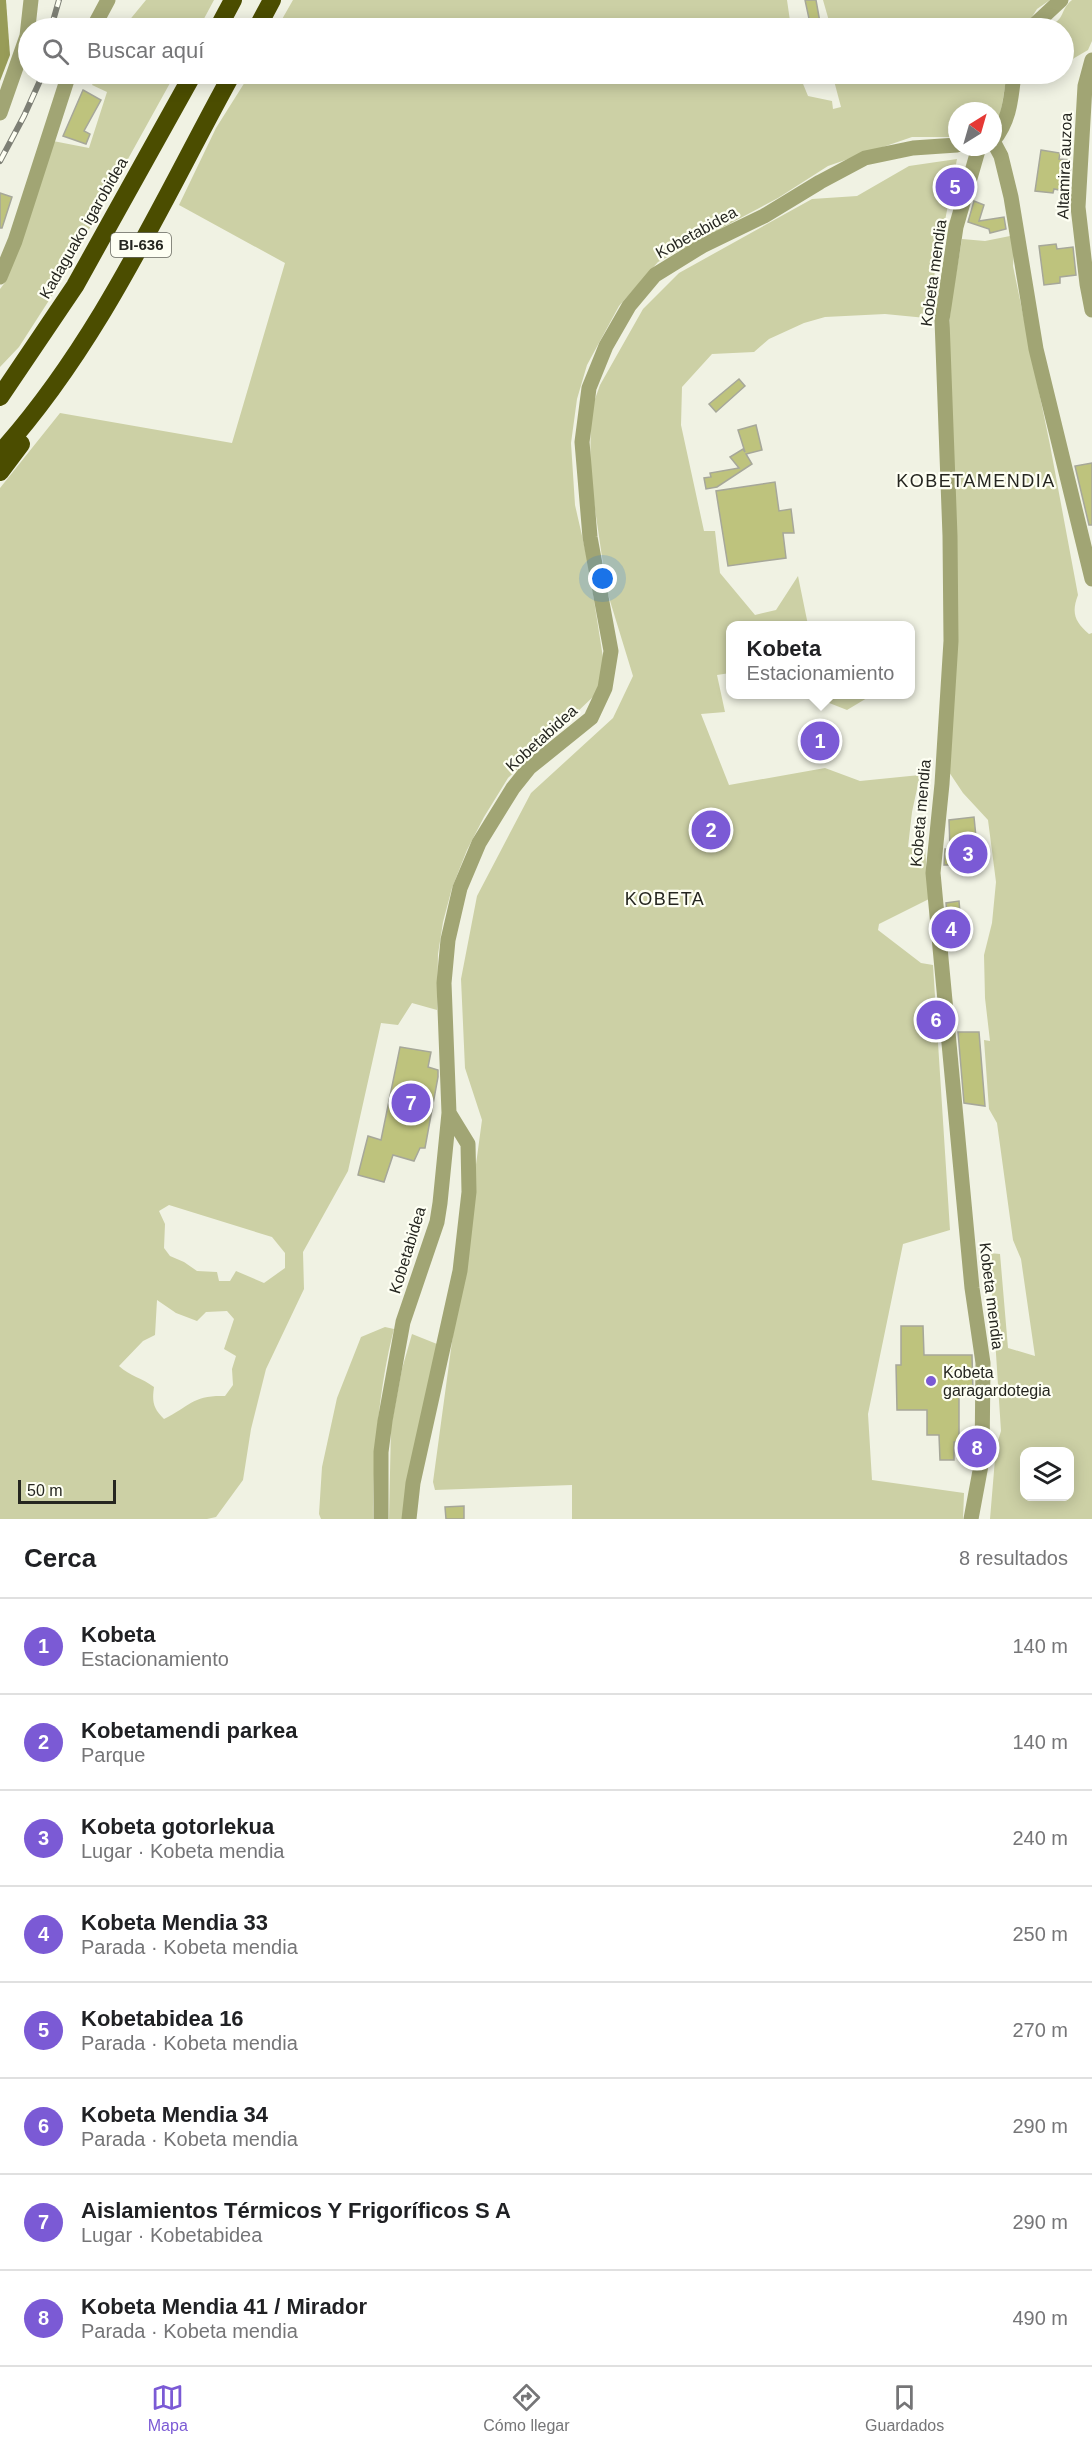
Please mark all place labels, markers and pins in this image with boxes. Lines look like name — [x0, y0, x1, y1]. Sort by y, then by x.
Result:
pin: 5 — [936, 164, 974, 210]
pin: 1 — [800, 718, 840, 764]
pin: 2 — [692, 808, 730, 852]
pin: 3 — [948, 832, 988, 876]
pin: 4 — [932, 906, 970, 952]
pin: 6 — [916, 998, 956, 1042]
pin: 7 — [392, 1080, 430, 1126]
place label: Kobeta garagardotegia — [943, 1364, 1051, 1399]
marker: Kobeta garagardotegia — [924, 1374, 938, 1388]
pin: 8 — [958, 1426, 996, 1470]

